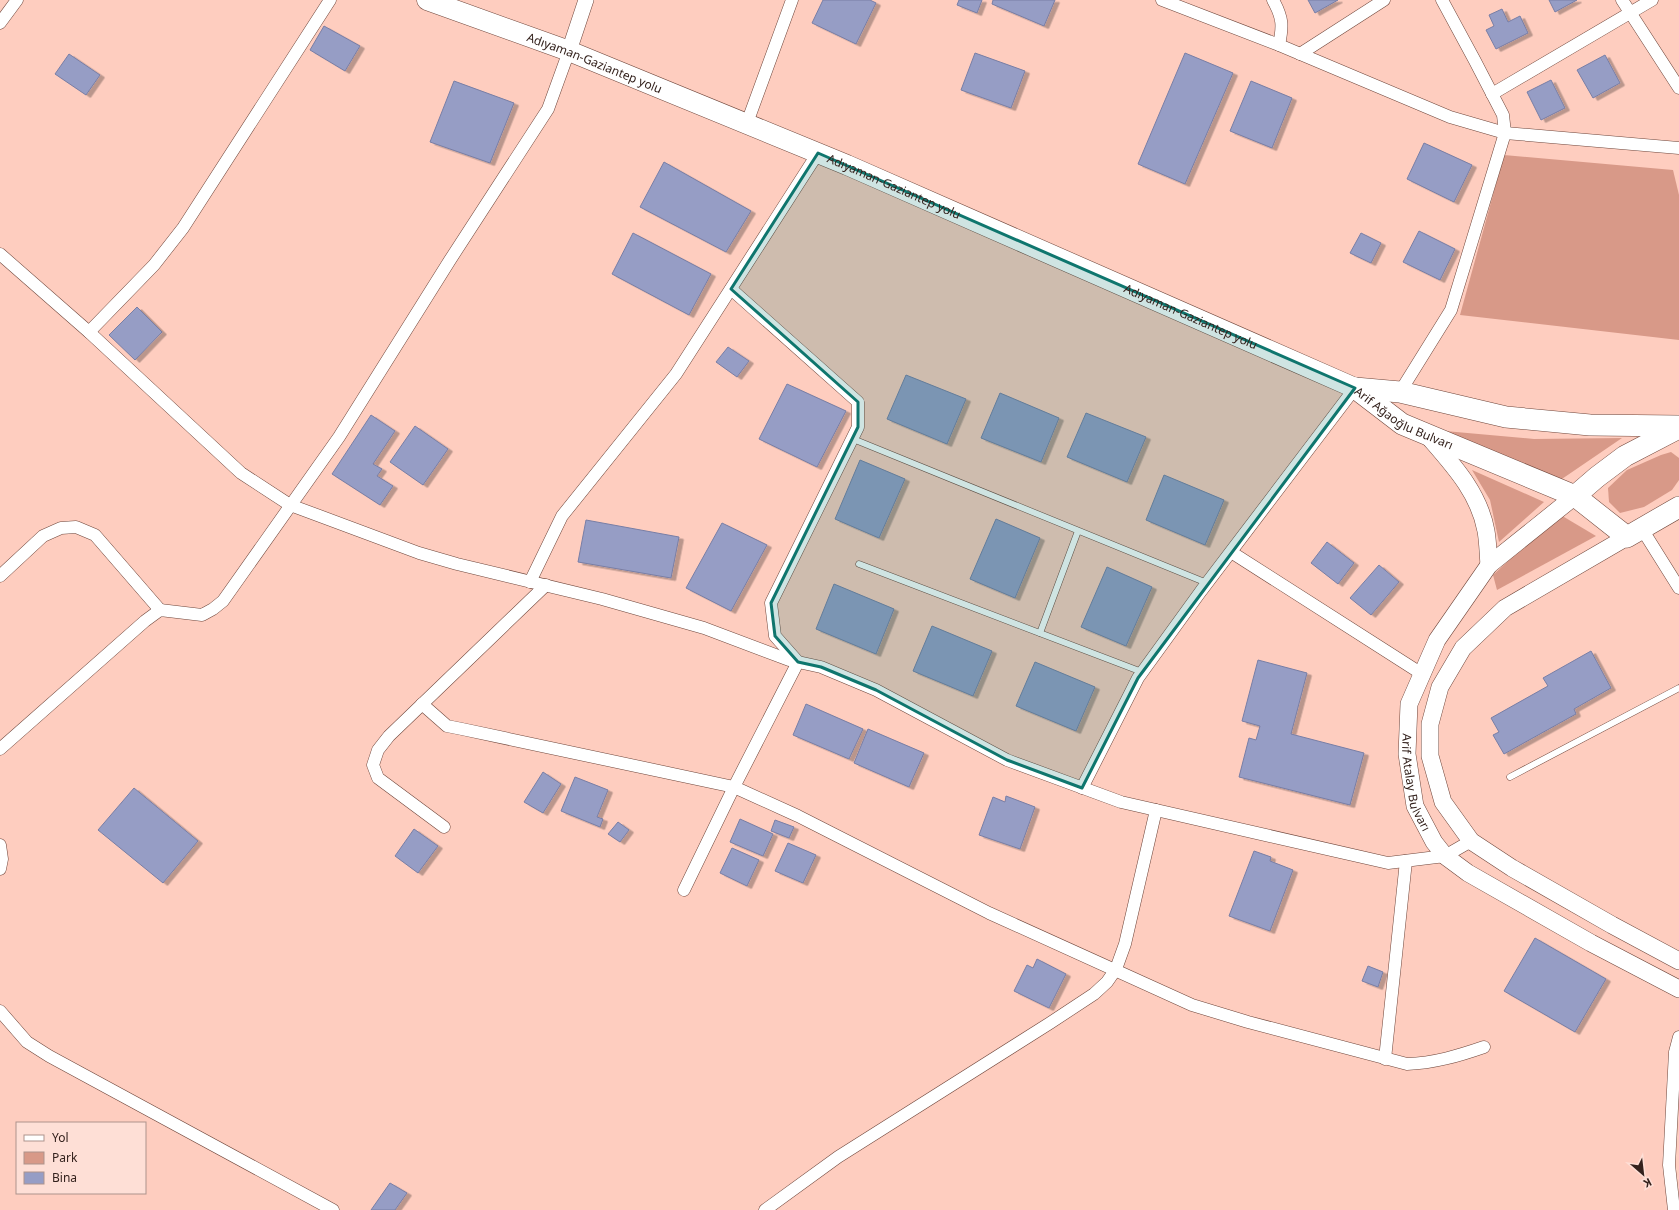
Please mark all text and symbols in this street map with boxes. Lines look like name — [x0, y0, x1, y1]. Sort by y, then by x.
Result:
street label: Adıyaman-Gaziantep yolu — [525, 28, 665, 97]
street label: Adıyaman-Gaziantep yolu — [825, 149, 964, 223]
street label: Adıyaman-Gaziantep yolu — [1122, 279, 1260, 353]
street label: Arif Ağaoğlu Bulvarı — [1351, 382, 1456, 453]
street label: Arif Atalay Bulvarı — [1398, 733, 1435, 834]
legend — [16, 1122, 146, 1194]
text: Yol — [52, 1129, 69, 1146]
text: Park — [52, 1149, 78, 1166]
north arrow — [1623, 1154, 1663, 1194]
text: Bina — [52, 1169, 77, 1186]
text: K — [1641, 1175, 1655, 1192]

